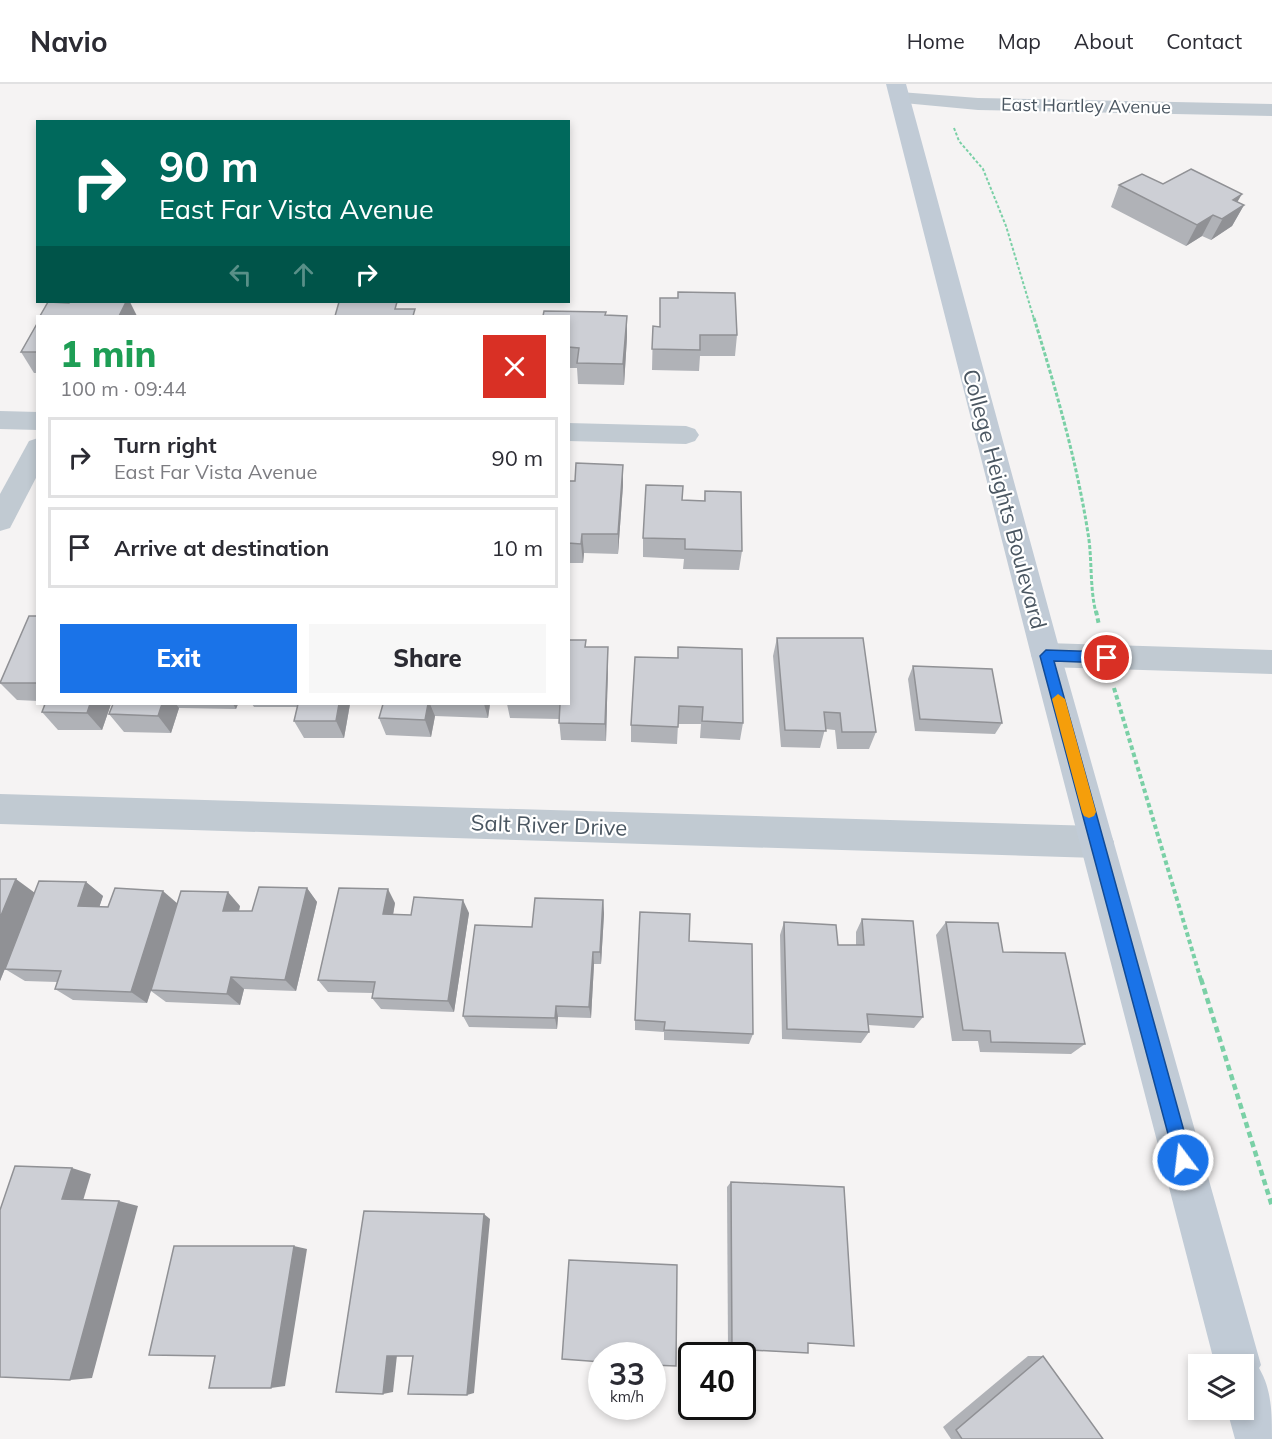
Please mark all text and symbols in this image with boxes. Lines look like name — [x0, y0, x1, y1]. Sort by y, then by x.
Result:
text: Navio — [30, 24, 107, 59]
text: Home — [907, 28, 965, 54]
text: Map — [998, 28, 1041, 54]
text: About — [1074, 28, 1133, 54]
text: Contact — [1166, 28, 1242, 54]
street label: East Hartley Avenue — [1001, 93, 1171, 118]
text: 90 m — [159, 140, 259, 193]
icon: right — [60, 144, 138, 222]
text: East Far Vista Avenue — [159, 192, 434, 226]
icon: left — [224, 258, 257, 291]
icon: ahead — [287, 258, 320, 291]
icon: right — [350, 258, 383, 291]
text: 1 min — [60, 331, 156, 376]
button: close — [483, 335, 546, 398]
street label: College Heights Boulevard — [957, 366, 1053, 632]
text: 100 m · 09:44 — [60, 376, 186, 401]
text: Turn right — [114, 431, 217, 459]
icon: right — [63, 441, 96, 474]
text: 90 m — [492, 444, 543, 472]
text: East Far Vista Avenue — [114, 459, 317, 484]
icon: arrive — [63, 531, 96, 564]
text: Arrive at destination — [114, 534, 329, 562]
text: 10 m — [492, 534, 543, 562]
button: Exit — [60, 624, 297, 693]
button: Share — [309, 624, 546, 693]
pin — [1081, 632, 1132, 683]
icon: arrive — [1090, 641, 1123, 674]
street label: Salt River Drive — [470, 808, 628, 842]
position arrow — [1151, 1128, 1215, 1192]
speed limit sign: 40 — [678, 1342, 756, 1420]
map controls — [1188, 1354, 1254, 1420]
button: layers — [1188, 1354, 1254, 1420]
text: 33 — [609, 1355, 645, 1393]
text: km/h — [610, 1387, 644, 1406]

